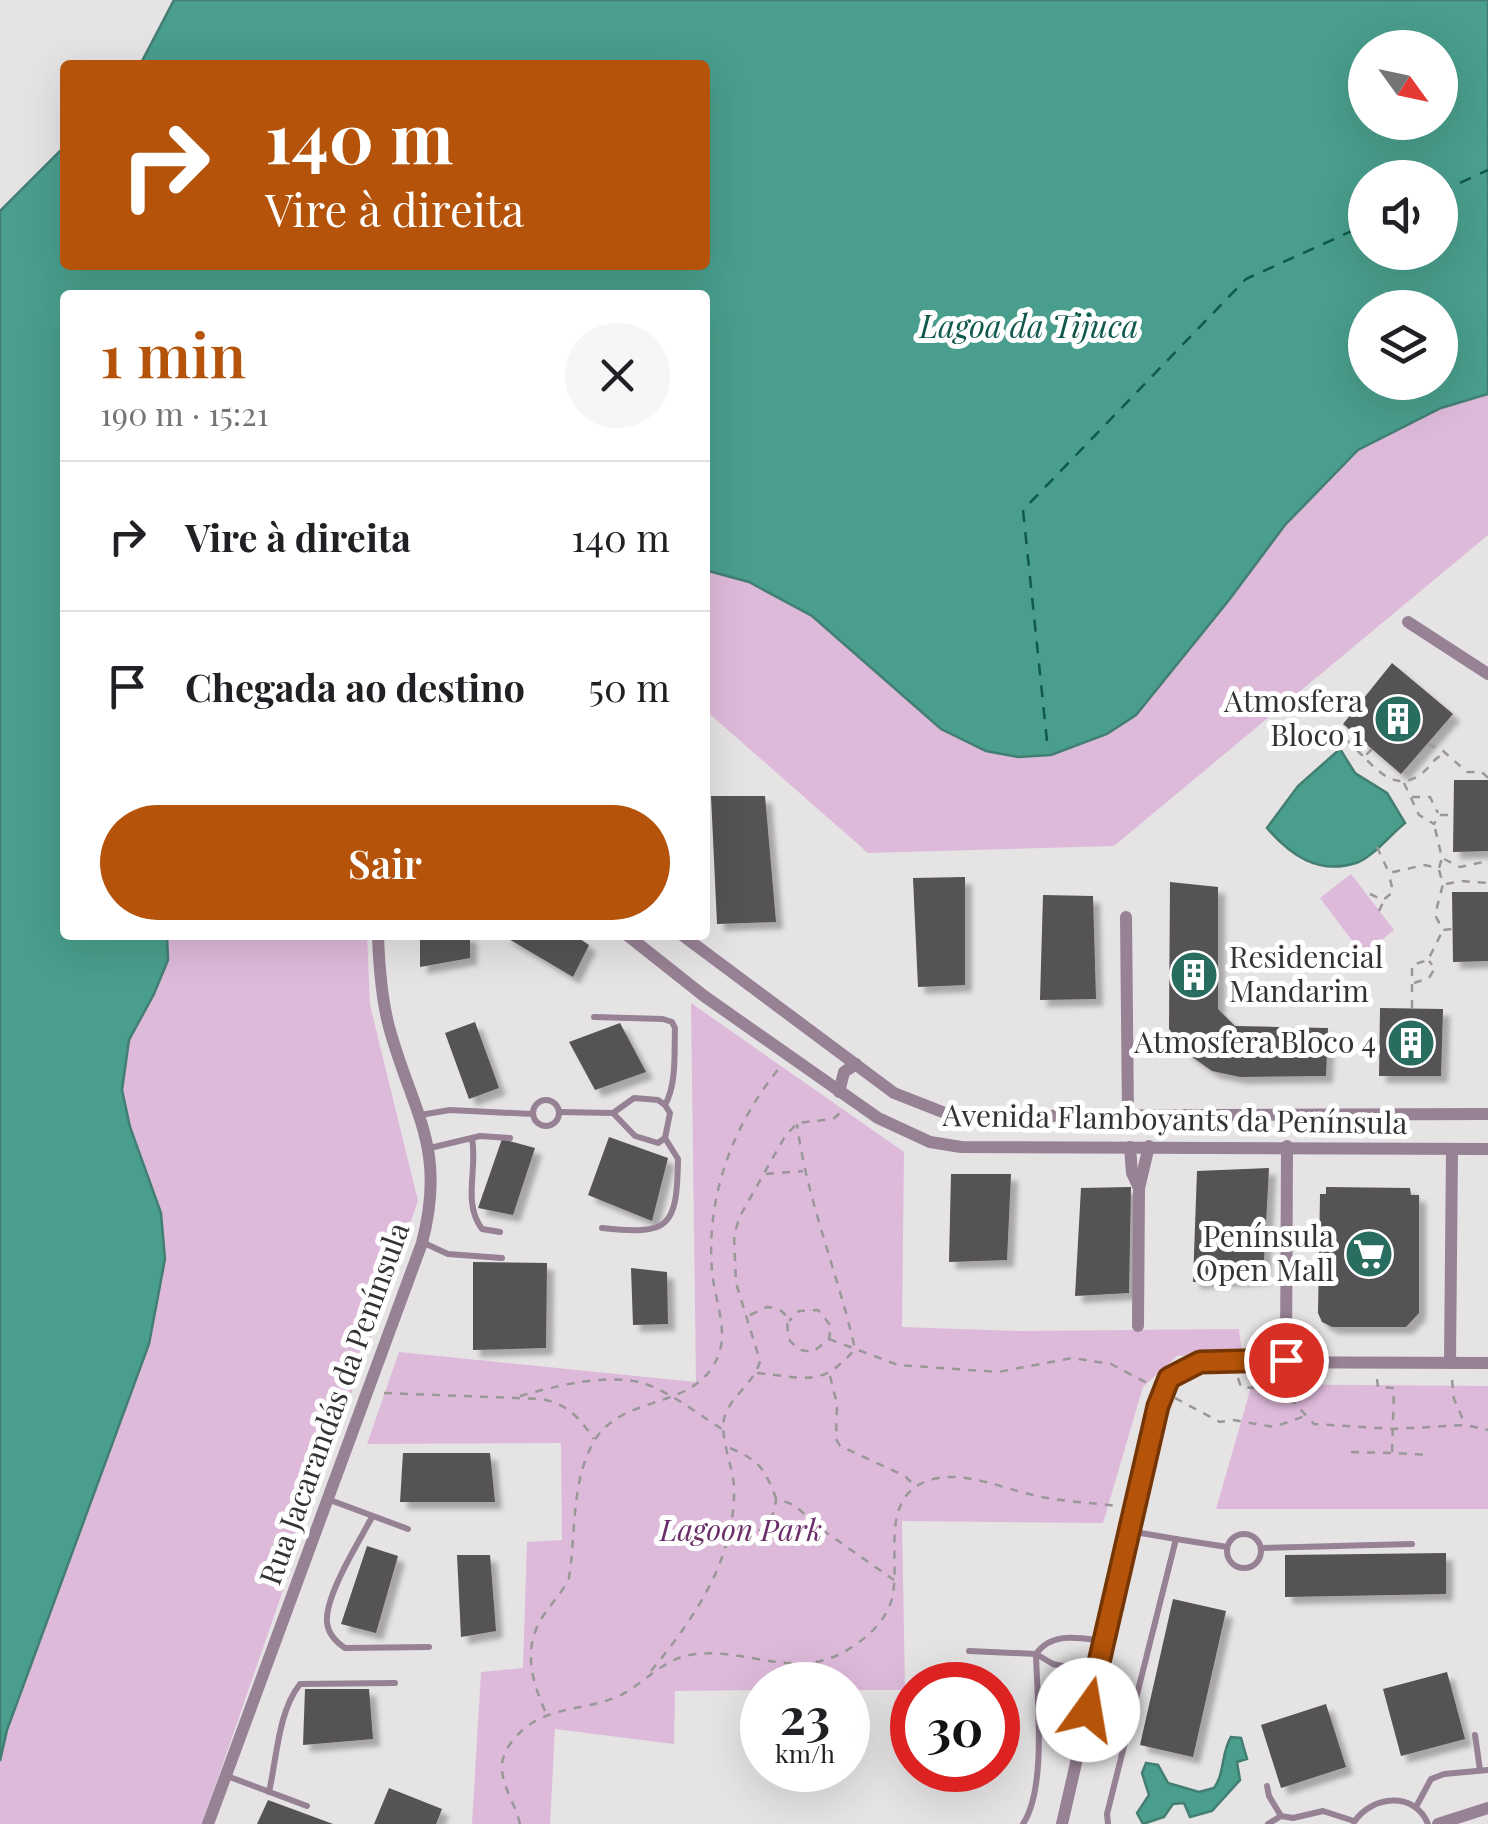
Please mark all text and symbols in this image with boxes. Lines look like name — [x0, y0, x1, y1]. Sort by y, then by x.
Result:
north arrow — [1348, 30, 1458, 140]
map controls — [1348, 30, 1458, 400]
text: 140 m — [265, 88, 454, 182]
icon: right — [100, 100, 230, 230]
button: sound — [1348, 160, 1458, 270]
text: Vire à direita — [265, 178, 524, 238]
button: layers — [1348, 290, 1458, 400]
water label: Lagoa da Tijuca — [917, 303, 1139, 346]
text: 1 min — [100, 313, 246, 393]
button: close — [565, 323, 670, 428]
text: 190 m · 15:21 — [100, 391, 269, 434]
icon: right — [100, 509, 155, 564]
text: Vire à direita — [185, 511, 411, 562]
text: 140 m — [571, 511, 670, 562]
icon: arrive — [100, 659, 155, 714]
text: Chegada ao destino — [185, 661, 525, 712]
text: 50 m — [588, 661, 670, 712]
place label: Atmosfera Bloco 1 — [1223, 680, 1363, 754]
building icon: Atmosfera Bloco 1 — [1372, 693, 1424, 745]
button: Sair — [100, 805, 670, 920]
place label: Residencial Mandarim — [1229, 936, 1383, 1010]
building icon: Residencial Mandarim — [1168, 949, 1220, 1001]
building icon: Atmosfera Bloco 4 — [1385, 1017, 1437, 1069]
place label: Atmosfera Bloco 4 — [1133, 1021, 1376, 1061]
street label: Avenida Flamboyants da Península — [941, 1094, 1408, 1142]
place label: Península Open Mall — [1196, 1215, 1334, 1289]
street label: Rua Jacarandás da Península — [249, 1217, 417, 1590]
supermarket icon: Península Open Mall — [1343, 1228, 1395, 1280]
pin — [1244, 1318, 1329, 1403]
icon: arrive — [1259, 1333, 1314, 1388]
park label: Lagoon Park — [658, 1509, 822, 1549]
position arrow — [1036, 1658, 1140, 1762]
speed limit sign: 30 — [890, 1662, 1020, 1792]
text: 23 — [780, 1681, 830, 1748]
text: km/h — [775, 1736, 835, 1769]

